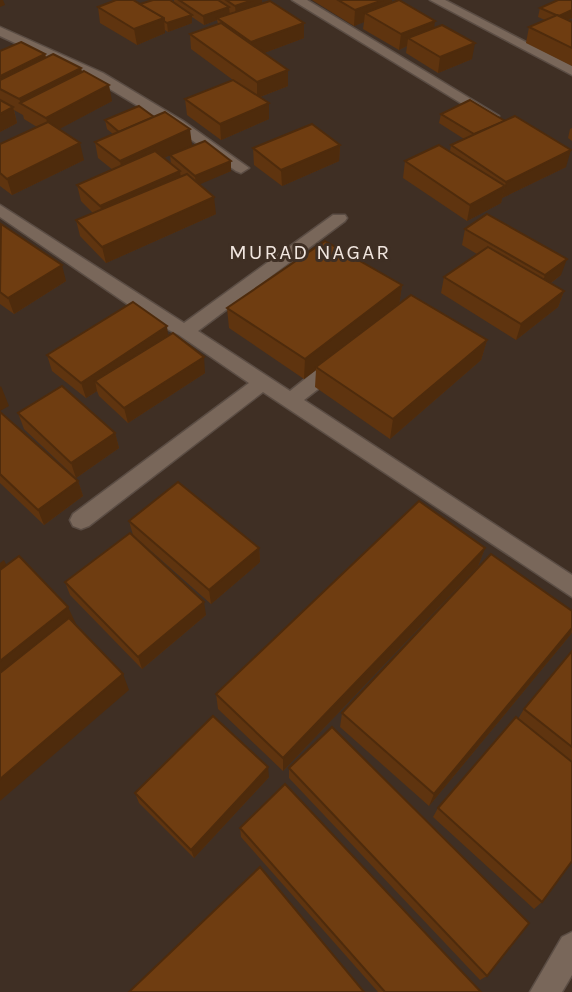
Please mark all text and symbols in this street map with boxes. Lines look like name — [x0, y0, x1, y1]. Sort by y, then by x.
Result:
district label: MURAD NAGAR — [229, 240, 391, 264]

